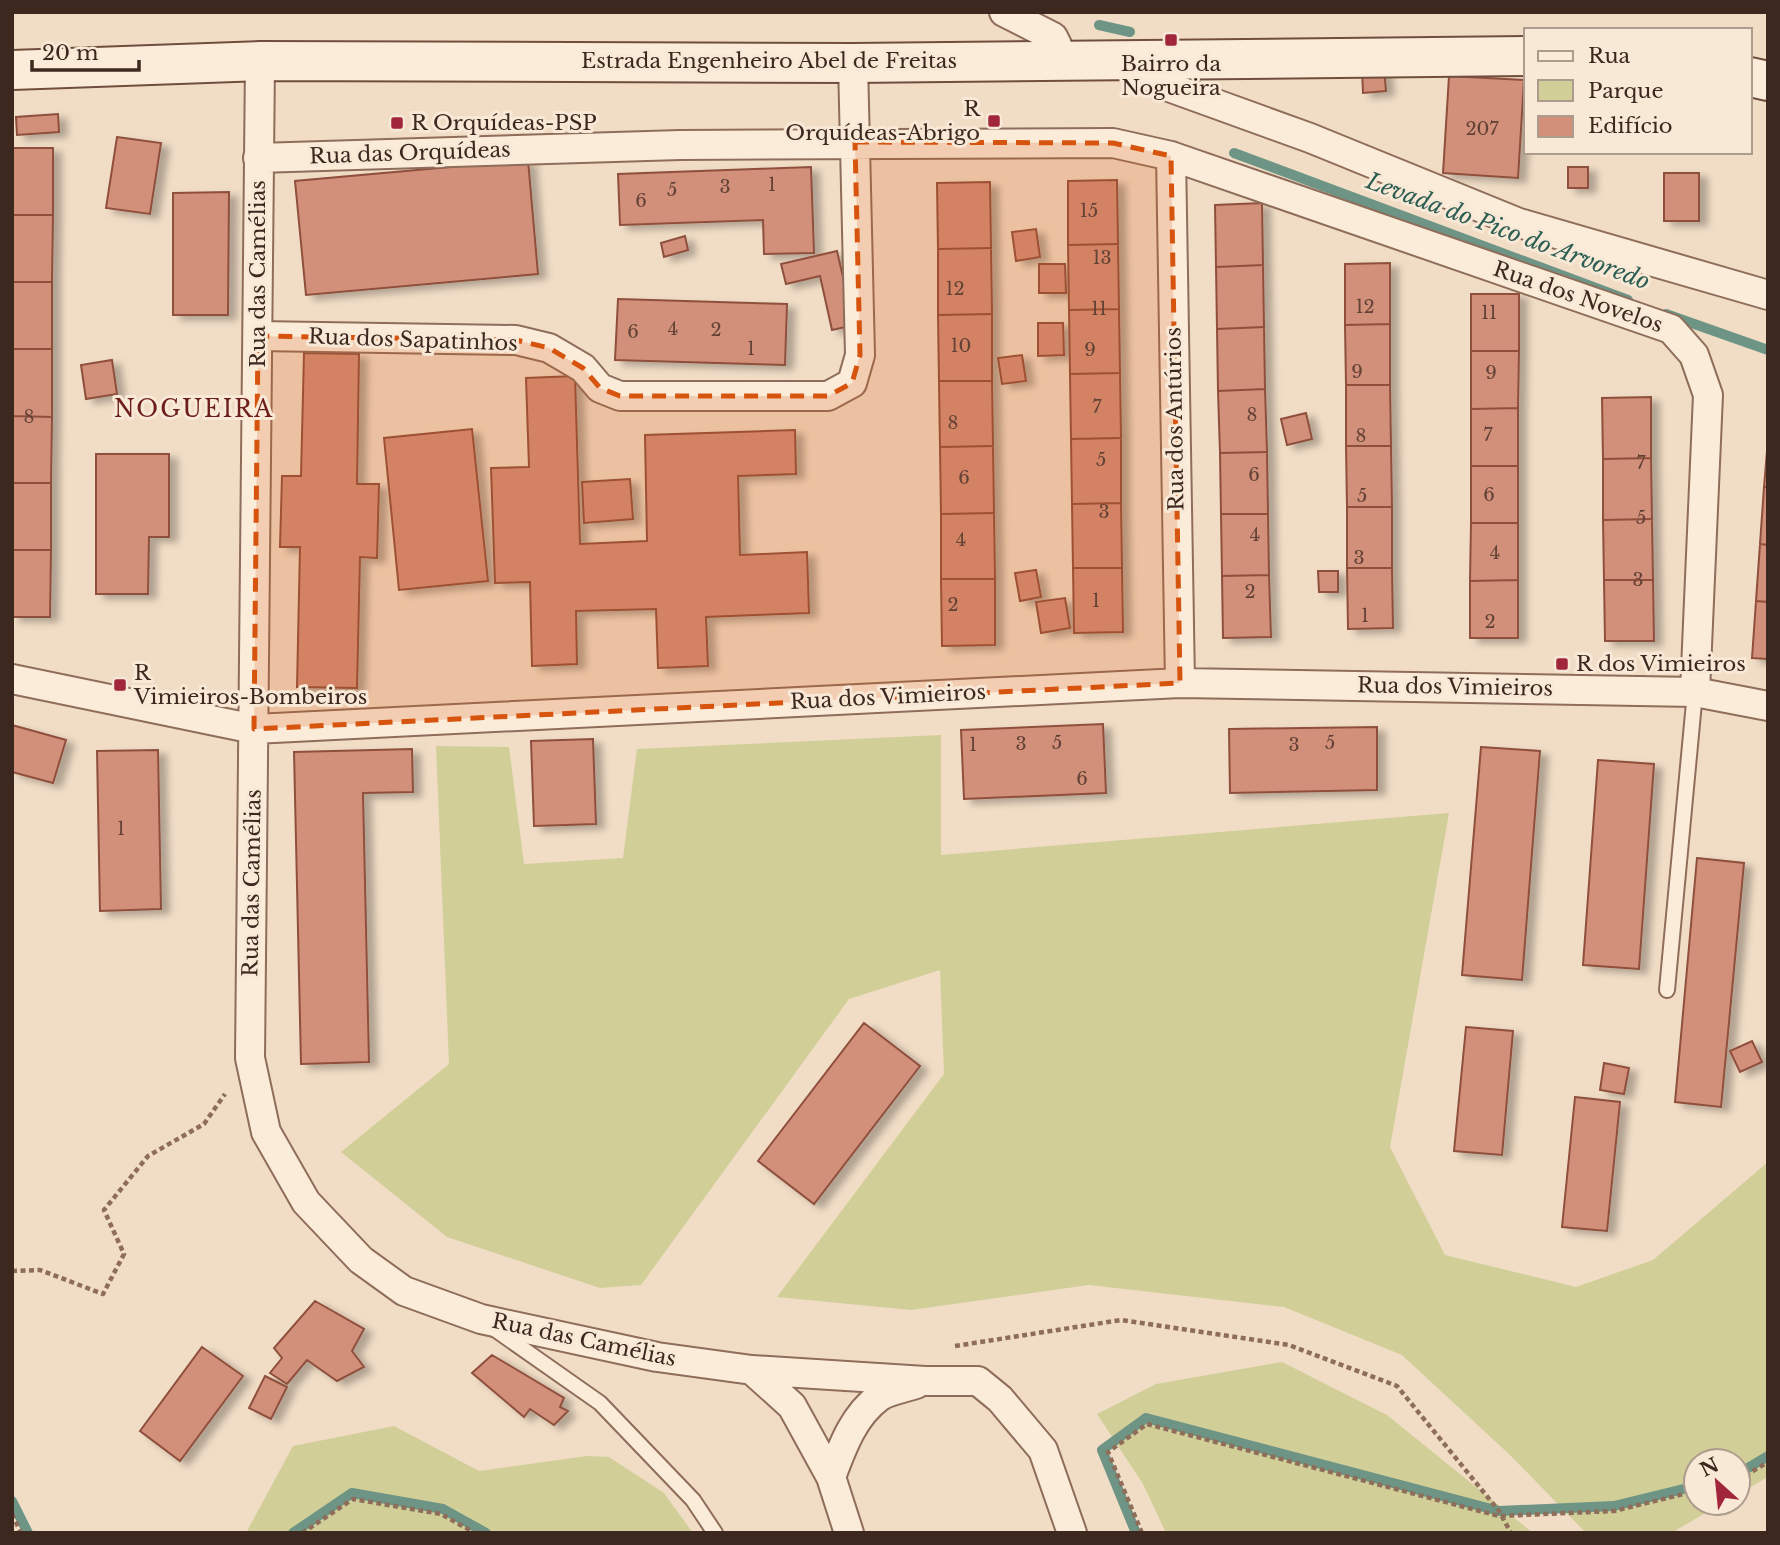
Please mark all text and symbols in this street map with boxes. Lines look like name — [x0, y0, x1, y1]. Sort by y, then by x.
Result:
scale bar — [32, 28, 138, 72]
legend — [1524, 28, 1752, 154]
marker: Bairro da Nogueira — [1163, 32, 1179, 48]
text: 20 m — [42, 40, 99, 66]
text: Rua — [1588, 43, 1631, 69]
street label: Estrada Engenheiro Abel de Freitas — [581, 48, 957, 74]
place label: Bairro da Nogueira — [1121, 51, 1222, 101]
text: Parque — [1588, 78, 1663, 104]
place label: R Orquídeas-Abrigo — [785, 96, 981, 146]
place label: R Orquídeas-PSP — [411, 110, 597, 136]
marker: R Orquídeas-Abrigo — [986, 113, 1002, 129]
text: Edifício — [1588, 113, 1673, 139]
marker: R Orquídeas-PSP — [389, 115, 405, 131]
house number: 207 — [1466, 118, 1499, 140]
street label: Rua das Orquídeas — [309, 136, 511, 170]
water label: Levada do Pico do Arvoredo — [1362, 166, 1654, 295]
house number: 1 — [768, 174, 776, 196]
house number: 3 — [719, 176, 731, 198]
house number: 5 — [667, 179, 677, 201]
street label: Rua das Camélias — [245, 180, 271, 368]
house number: 6 — [635, 190, 647, 212]
house number: 15 — [1080, 200, 1098, 222]
house number: 13 — [1092, 247, 1112, 269]
street label: Rua dos Novelos — [1490, 256, 1666, 338]
house number: 12 — [945, 278, 965, 300]
house number: 12 — [1355, 296, 1375, 318]
house number: 11 — [1091, 298, 1107, 320]
house number: 11 — [1481, 302, 1497, 324]
house number: 4 — [668, 318, 678, 340]
house number: 2 — [710, 319, 722, 341]
house number: 6 — [627, 321, 639, 343]
street label: Rua dos Sapatinhos — [308, 323, 518, 357]
street label: Rua dos Antúrios — [1160, 327, 1190, 511]
house number: 10 — [951, 335, 971, 357]
house number: 1 — [747, 338, 755, 360]
house number: 9 — [1084, 339, 1096, 361]
house number: 9 — [1351, 361, 1363, 383]
house number: 9 — [1485, 362, 1497, 384]
district label: NOGUEIRA — [114, 395, 274, 423]
house number: 7 — [1092, 396, 1102, 418]
house number: 8 — [1247, 404, 1257, 426]
house number: 8 — [24, 406, 34, 428]
house number: 8 — [948, 412, 958, 434]
house number: 7 — [1483, 424, 1493, 446]
house number: 8 — [1356, 425, 1366, 447]
house number: 5 — [1096, 449, 1106, 471]
house number: 7 — [1636, 452, 1646, 474]
house number: 6 — [1248, 464, 1260, 486]
house number: 6 — [958, 467, 970, 489]
house number: 6 — [1483, 484, 1495, 506]
house number: 5 — [1357, 485, 1367, 507]
house number: 3 — [1098, 501, 1110, 523]
house number: 5 — [1636, 507, 1646, 529]
house number: 4 — [1250, 524, 1260, 546]
house number: 4 — [956, 529, 966, 551]
house number: 4 — [1490, 542, 1500, 564]
house number: 3 — [1353, 547, 1365, 569]
house number: 3 — [1632, 569, 1644, 591]
house number: 2 — [1244, 581, 1256, 603]
house number: 1 — [1092, 590, 1100, 612]
house number: 2 — [947, 594, 959, 616]
house number: 1 — [1361, 605, 1369, 627]
house number: 2 — [1484, 611, 1496, 633]
place label: R dos Vimieiros — [1576, 651, 1746, 677]
marker: R dos Vimieiros — [1554, 656, 1570, 672]
place label: R Vimieiros-Bombeiros — [133, 660, 367, 710]
street label: Rua dos Vimieiros — [1357, 672, 1553, 702]
marker: R Vimieiros-Bombeiros — [112, 677, 128, 693]
street label: Rua dos Vimieiros — [789, 679, 987, 715]
house number: 5 — [1052, 732, 1062, 754]
house number: 5 — [1325, 732, 1335, 754]
house number: 3 — [1015, 733, 1027, 755]
house number: 1 — [969, 734, 977, 756]
house number: 3 — [1288, 734, 1300, 756]
house number: 6 — [1076, 768, 1088, 790]
street label: Rua das Camélias — [237, 789, 267, 977]
house number: 1 — [117, 818, 125, 840]
street label: Rua das Camélias — [490, 1308, 678, 1372]
north arrow — [1682, 1447, 1752, 1517]
text: N — [1696, 1453, 1723, 1482]

